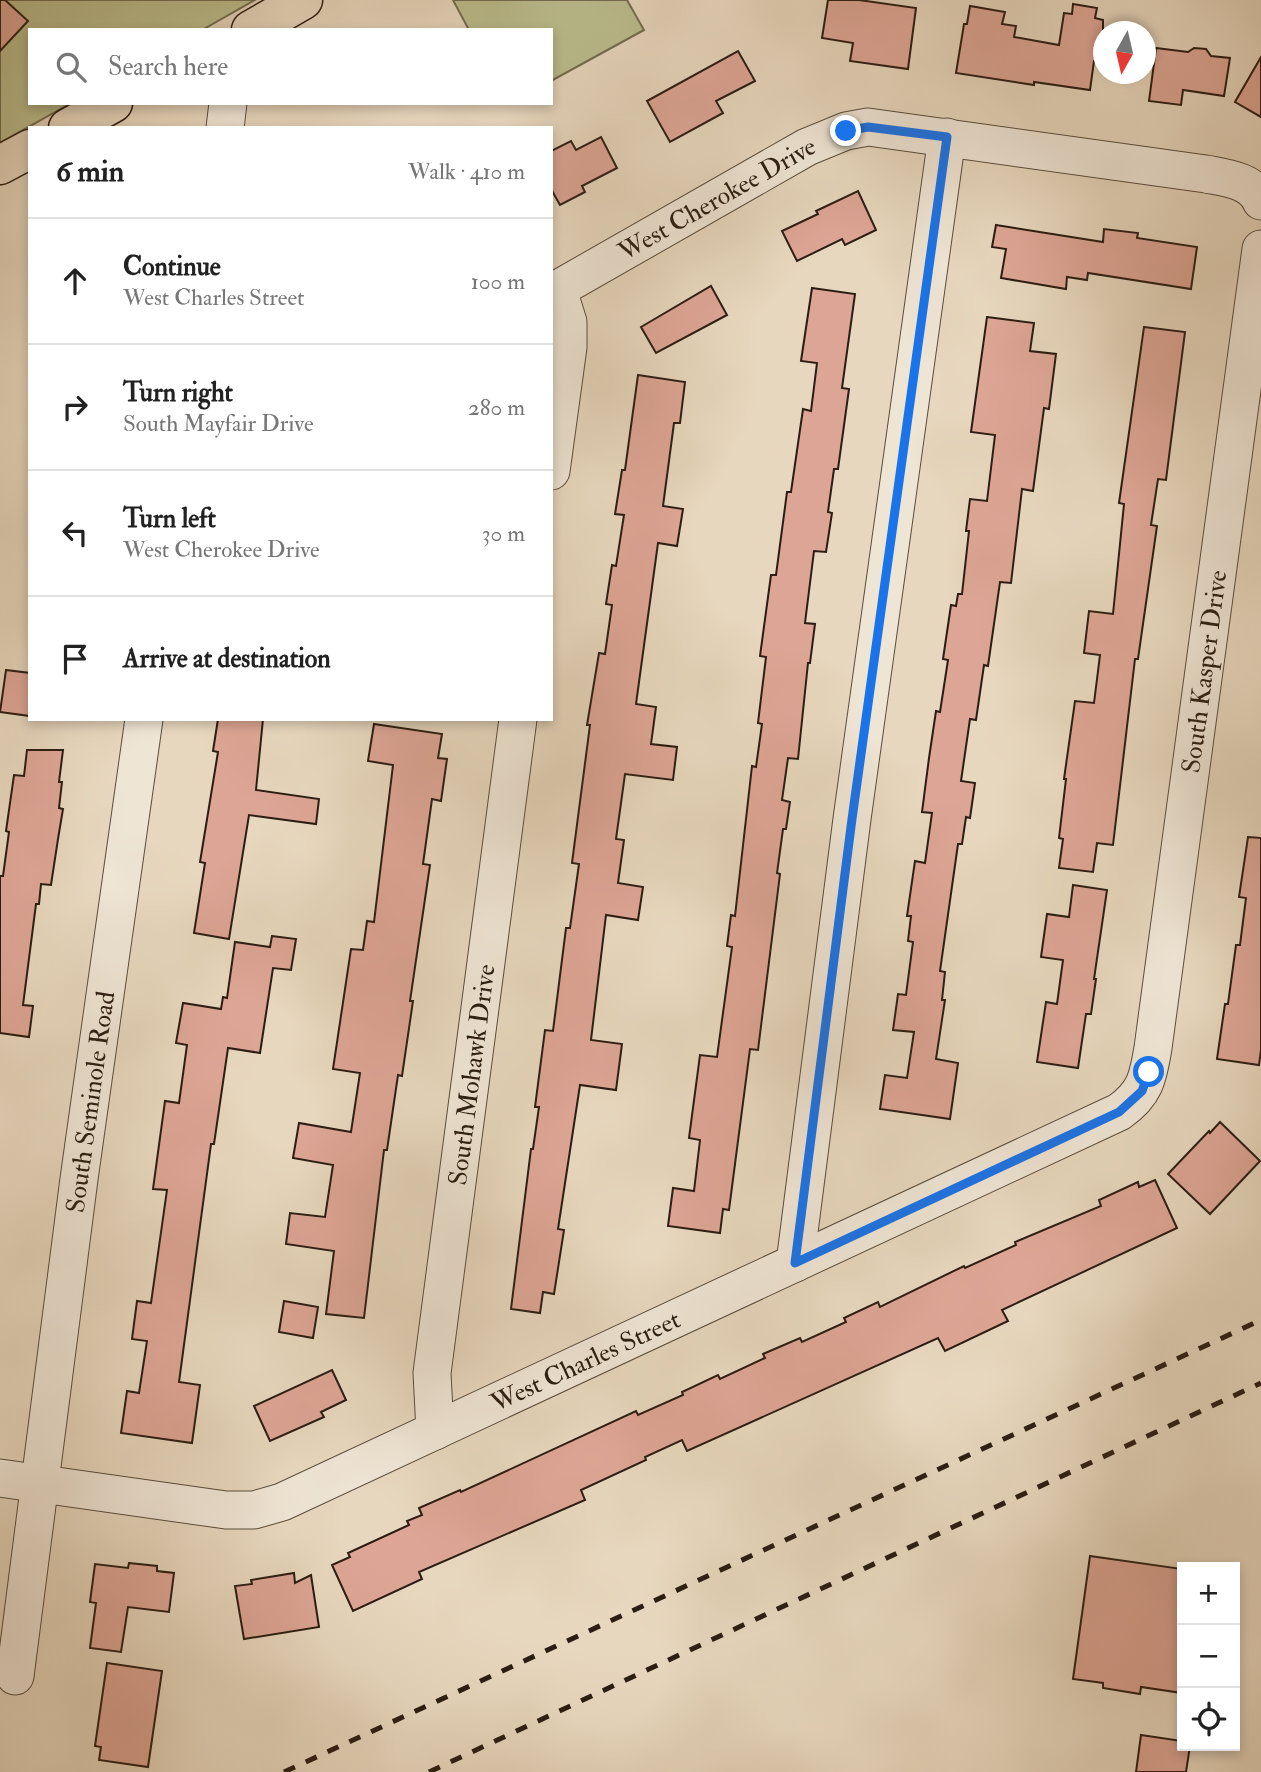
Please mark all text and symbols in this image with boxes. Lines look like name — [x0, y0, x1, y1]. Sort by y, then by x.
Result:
north arrow — [1093, 21, 1156, 84]
search box — [28, 28, 553, 105]
icon: search — [52, 48, 90, 86]
text: Search here — [108, 51, 228, 83]
route end — [830, 115, 861, 146]
street label: West Cherokee Drive — [612, 130, 820, 269]
text: 6 min — [56, 153, 124, 190]
text: Walk · 410 m — [408, 157, 525, 186]
text: Continue — [123, 251, 221, 283]
icon: ahead — [56, 262, 94, 300]
text: 100 m — [471, 267, 525, 296]
text: West Charles Street — [123, 283, 305, 312]
text: Turn right — [123, 377, 233, 409]
icon: right — [56, 388, 94, 426]
text: 280 m — [468, 393, 525, 422]
text: South Mayfair Drive — [123, 409, 314, 438]
text: Turn left — [123, 503, 216, 535]
icon: left — [56, 514, 94, 552]
text: 30 m — [482, 519, 525, 548]
text: West Cherokee Drive — [123, 535, 320, 564]
street label: South Kasper Drive — [1175, 568, 1234, 775]
icon: arrive — [56, 640, 94, 678]
text: Arrive at destination — [123, 643, 331, 675]
street label: South Mohawk Drive — [442, 962, 503, 1187]
street label: South Seminole Road — [60, 989, 122, 1215]
route start — [1133, 1056, 1164, 1087]
street label: West Charles Street — [485, 1304, 686, 1420]
map controls — [1177, 1562, 1240, 1751]
button: + — [1177, 1562, 1240, 1625]
button: − — [1177, 1625, 1240, 1688]
button: locate — [1177, 1688, 1240, 1751]

